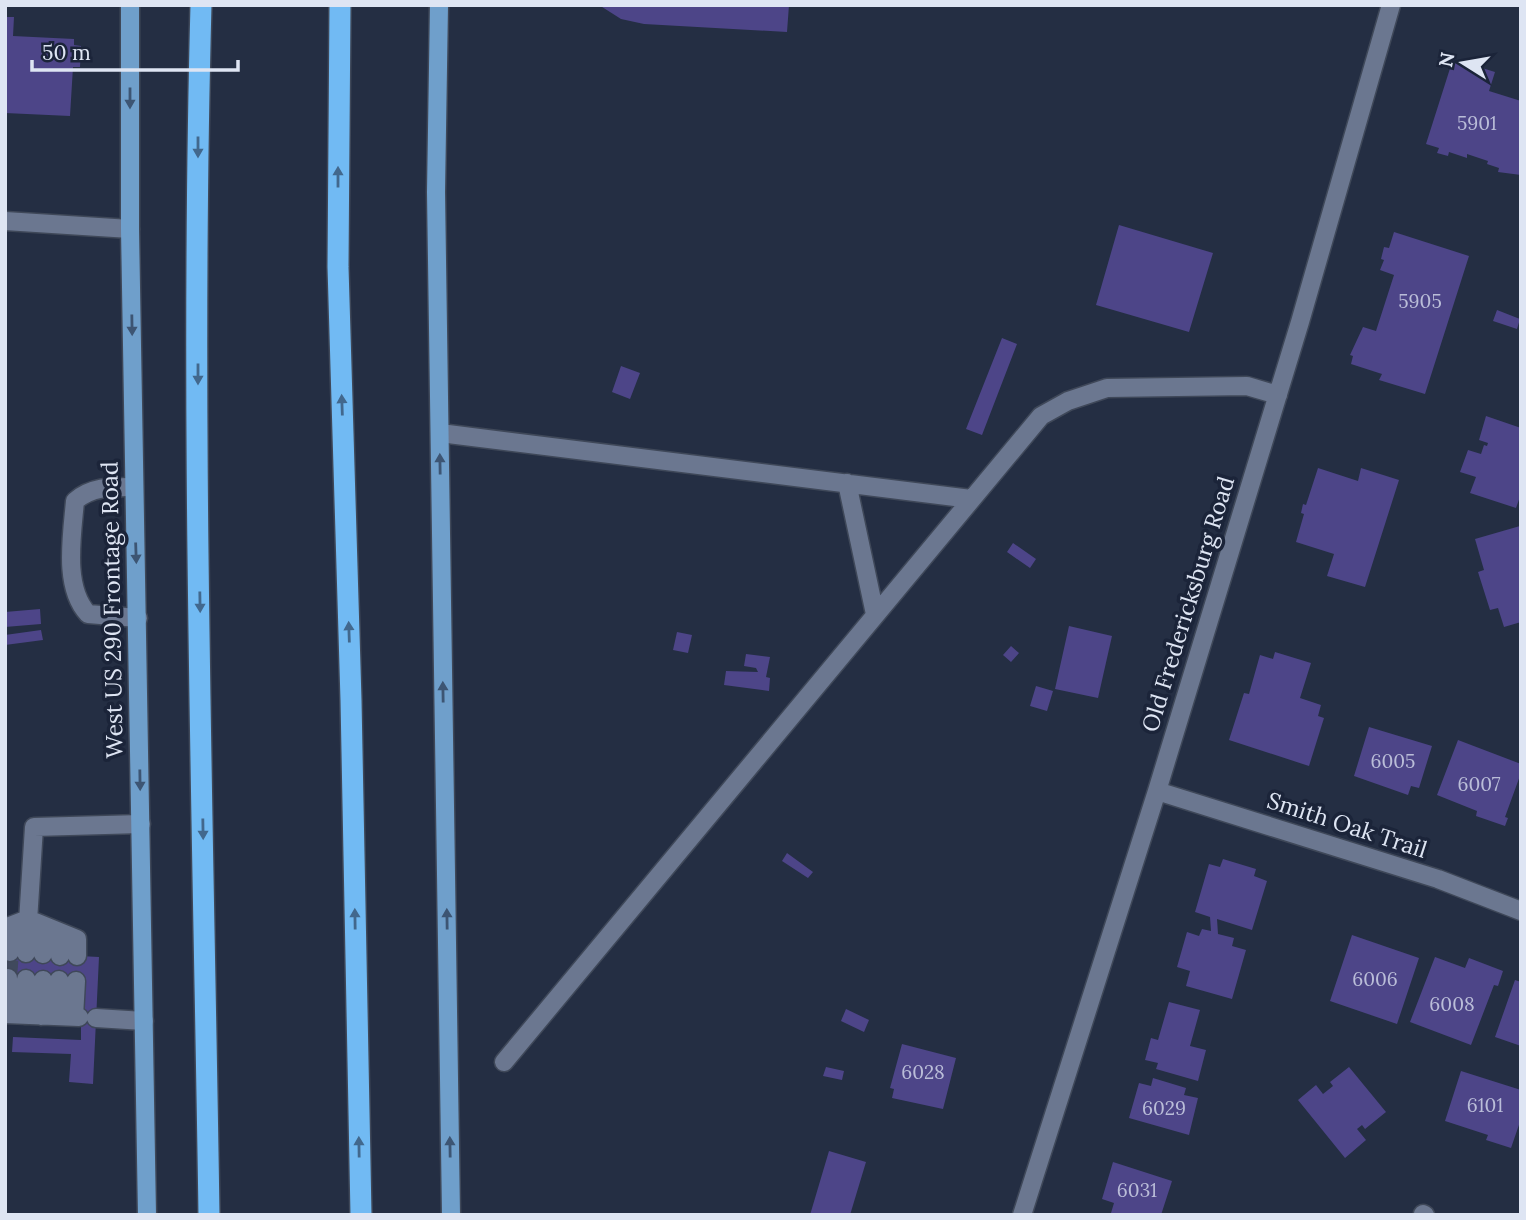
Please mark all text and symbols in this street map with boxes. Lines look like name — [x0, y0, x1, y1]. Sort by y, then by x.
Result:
scale bar — [32, 28, 238, 72]
north arrow — [1428, 28, 1498, 98]
text: 50 m — [42, 39, 91, 66]
text: N — [1433, 50, 1460, 69]
one-way arrow — [124, 87, 136, 109]
house number: 5901 — [1457, 111, 1497, 135]
one-way arrow — [192, 136, 204, 158]
one-way arrow — [332, 166, 343, 188]
house number: 5905 — [1398, 289, 1442, 313]
one-way arrow — [126, 315, 137, 337]
one-way arrow — [192, 364, 204, 386]
one-way arrow — [337, 393, 348, 415]
one-way arrow — [434, 453, 446, 475]
street label: West US 290 Frontage Road — [94, 461, 129, 759]
street label: Old Fredericksburg Road — [1135, 472, 1240, 735]
one-way arrow — [131, 542, 142, 564]
one-way arrow — [194, 591, 206, 613]
one-way arrow — [343, 621, 355, 643]
one-way arrow — [438, 680, 449, 702]
house number: 6005 — [1371, 749, 1415, 773]
one-way arrow — [134, 770, 146, 792]
house number: 6007 — [1458, 772, 1501, 796]
street label: Smith Oak Trail — [1264, 785, 1431, 864]
one-way arrow — [197, 819, 209, 841]
one-way arrow — [349, 908, 361, 930]
one-way arrow — [441, 908, 452, 930]
house number: 6006 — [1352, 967, 1398, 991]
house number: 6008 — [1429, 992, 1475, 1016]
house number: 6028 — [901, 1060, 945, 1084]
house number: 6101 — [1467, 1093, 1503, 1117]
house number: 6029 — [1142, 1096, 1186, 1120]
one-way arrow — [354, 1135, 365, 1157]
one-way arrow — [444, 1135, 455, 1157]
house number: 6031 — [1117, 1178, 1157, 1202]

